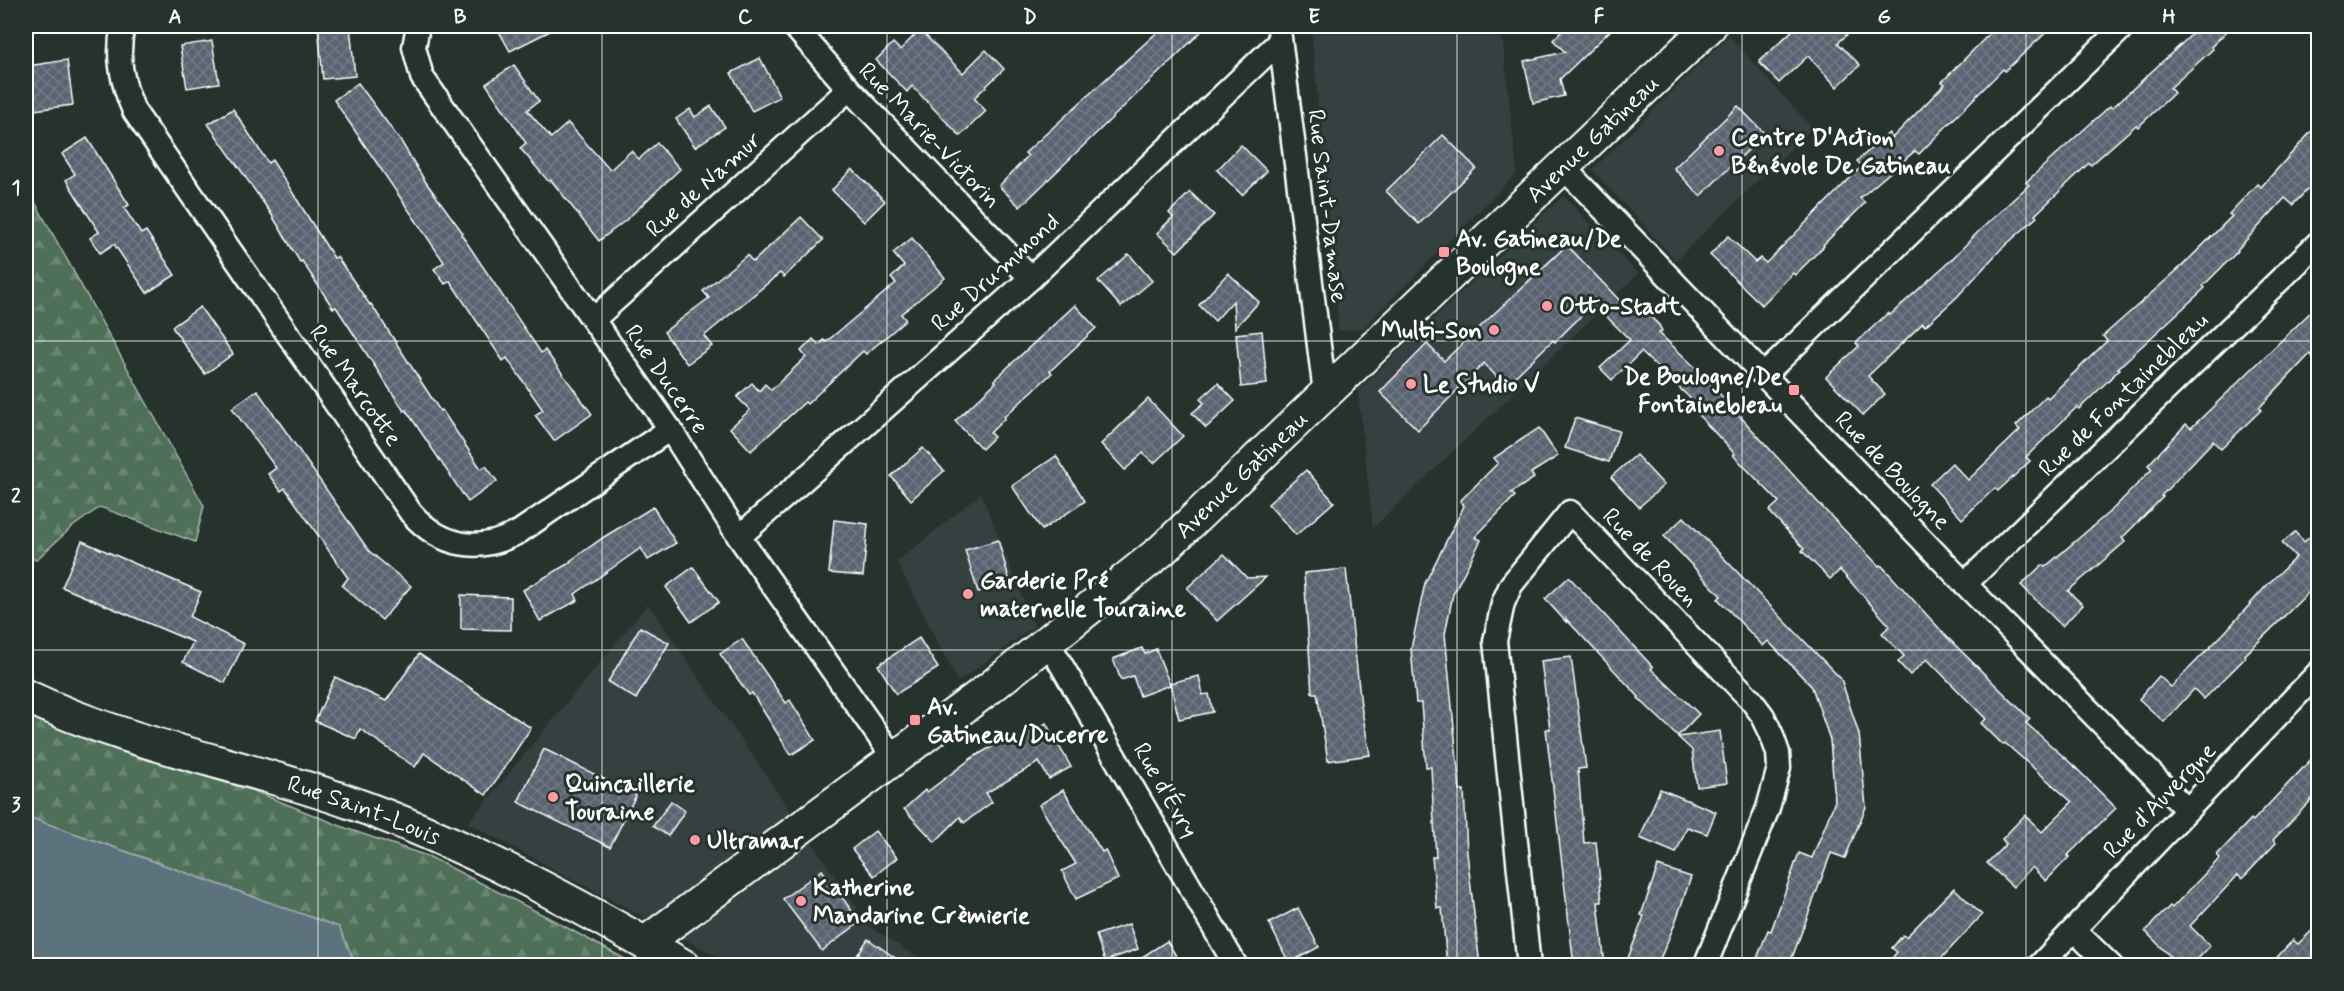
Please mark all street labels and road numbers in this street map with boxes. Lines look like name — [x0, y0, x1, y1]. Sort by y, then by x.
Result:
street label: Rue Marie-Victorin — [851, 56, 1007, 216]
street label: Avenue Gatineau — [1520, 69, 1667, 210]
street label: Rue Saint-Damase — [1299, 108, 1354, 305]
street label: Rue de Namur — [640, 125, 768, 245]
street label: Rue Drummond — [925, 207, 1067, 339]
street label: Rue de Fontainebleau — [2032, 306, 2216, 484]
street label: Rue Marcotte — [301, 319, 408, 453]
street label: Rue Ducerre — [617, 319, 715, 441]
street label: Avenue Gatineau — [1169, 405, 1315, 546]
street label: Rue de Boulogne — [1827, 405, 1957, 537]
street label: Rue de Rouen — [1595, 502, 1705, 614]
street label: Rue d'Auvergne — [2097, 736, 2225, 867]
street label: Rue d'Évry — [1125, 737, 1206, 844]
street label: Rue Saint-Louis — [283, 769, 445, 854]

